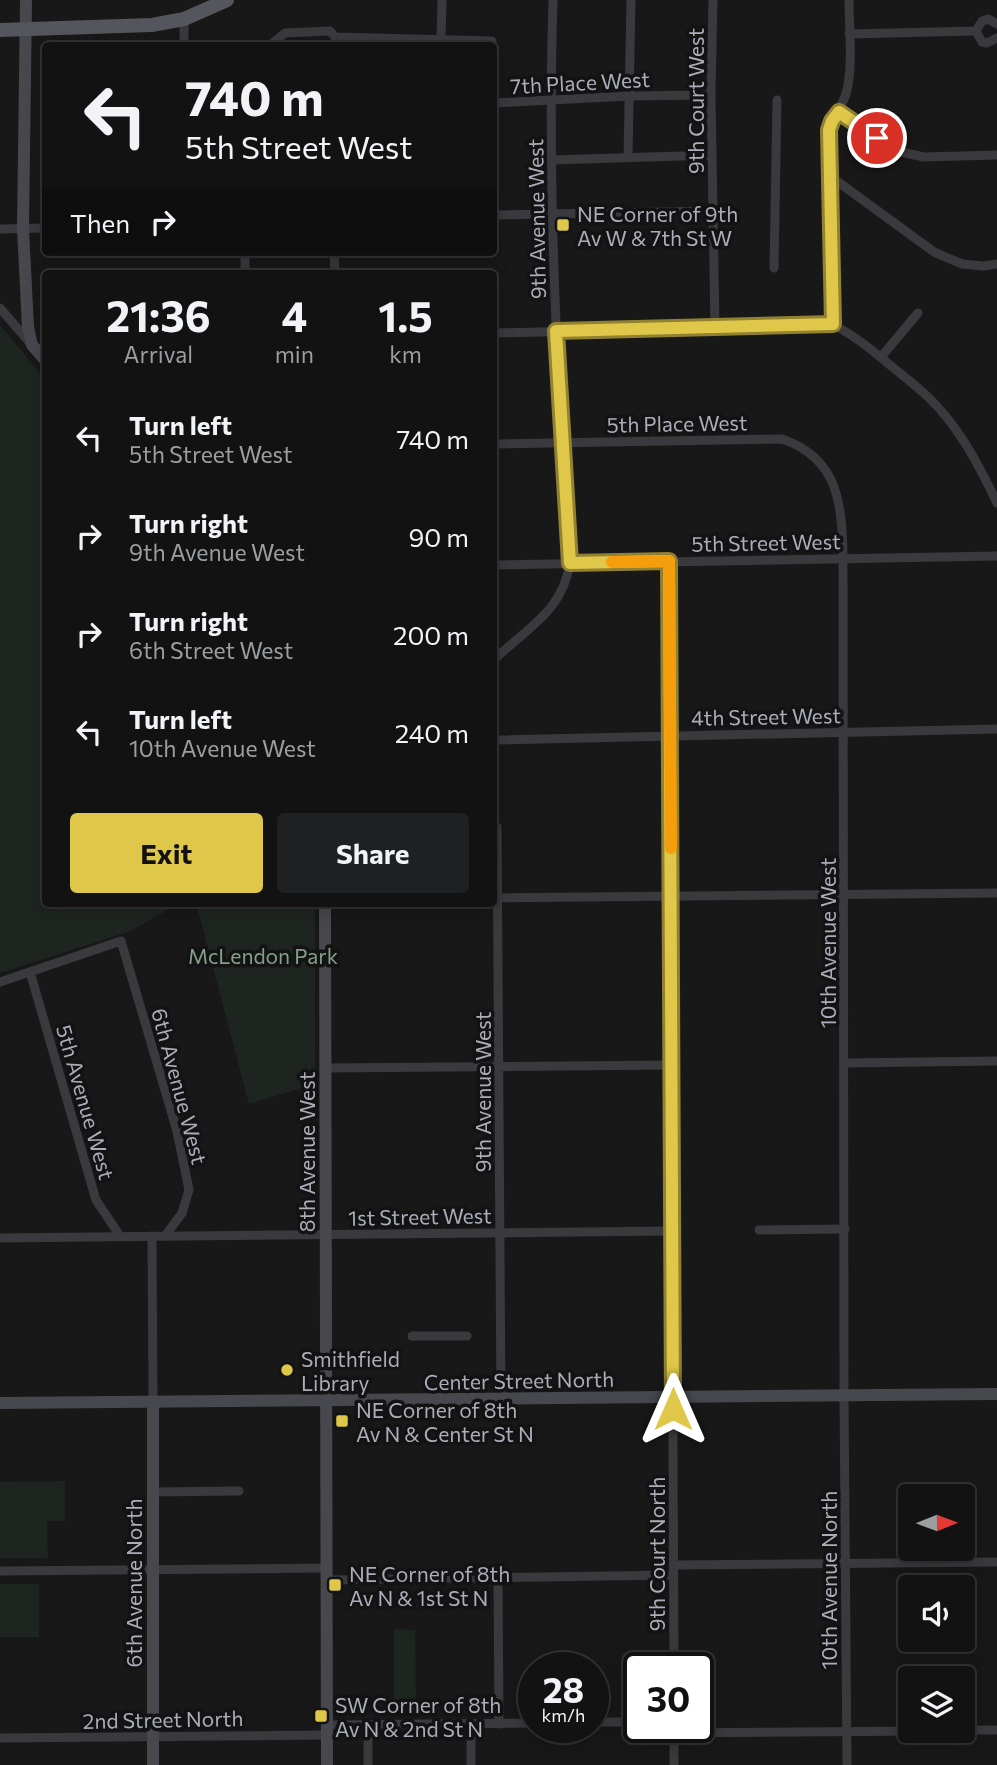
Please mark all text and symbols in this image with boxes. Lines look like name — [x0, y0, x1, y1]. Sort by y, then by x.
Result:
street label: 9th Court West — [683, 28, 708, 174]
text: 740 m — [185, 66, 324, 126]
street label: 7th Place West — [510, 66, 650, 98]
icon: left — [70, 70, 161, 161]
pin — [847, 108, 907, 168]
icon: arrive — [858, 119, 896, 157]
text: 5th Street West — [185, 126, 412, 166]
street label: 9th Avenue West — [522, 139, 550, 299]
place label: NE Corner of 9th Av W & 7th St W — [577, 201, 738, 250]
icon: right — [144, 203, 182, 241]
text: Then — [70, 207, 130, 238]
marker: NE Corner of 9th Av W & 7th St W — [555, 217, 571, 233]
text: 21:36 — [106, 289, 211, 341]
text: 4 — [281, 289, 307, 341]
text: 1.5 — [378, 289, 433, 341]
text: Arrival — [124, 340, 193, 368]
text: min — [275, 340, 314, 368]
text: km — [389, 340, 422, 368]
text: Turn left — [129, 409, 232, 440]
street label: 5th Place West — [606, 409, 748, 437]
icon: left — [70, 419, 108, 457]
text: 740 m — [397, 423, 469, 454]
text: 5th Street West — [129, 440, 292, 468]
text: Turn right — [129, 507, 248, 538]
icon: right — [70, 517, 108, 555]
text: 90 m — [409, 521, 469, 552]
street label: 5th Street West — [691, 528, 841, 556]
text: 9th Avenue West — [129, 538, 305, 566]
text: Turn right — [129, 605, 248, 636]
icon: right — [70, 615, 108, 653]
text: 200 m — [393, 619, 469, 650]
text: 6th Street West — [129, 636, 293, 664]
street label: 4th Street West — [691, 702, 841, 730]
text: Turn left — [129, 703, 232, 734]
icon: left — [70, 713, 108, 751]
text: 240 m — [395, 717, 469, 748]
text: 10th Avenue West — [129, 734, 316, 762]
button: Exit — [70, 813, 263, 893]
button: Share — [277, 813, 469, 893]
street label: 10th Avenue West — [815, 858, 840, 1028]
park label: McLendon Park — [188, 943, 338, 968]
street label: 6th Avenue West — [147, 1005, 213, 1167]
street label: 9th Avenue West — [470, 1012, 495, 1172]
street label: 5th Avenue West — [52, 1022, 120, 1182]
street label: 8th Avenue West — [294, 1072, 319, 1232]
street label: 1st Street West — [348, 1202, 492, 1230]
place label: Smithfield Library — [301, 1346, 400, 1395]
marker: Smithfield Library — [279, 1362, 295, 1378]
street label: Center Street North — [424, 1366, 614, 1394]
position arrow — [636, 1372, 710, 1446]
place label: NE Corner of 8th Av N & Center St N — [356, 1397, 534, 1446]
marker: NE Corner of 8th Av N & Center St N — [334, 1413, 350, 1429]
street label: 9th Court North — [644, 1477, 669, 1631]
north arrow — [898, 1484, 975, 1561]
map controls — [898, 1484, 975, 1743]
street label: 10th Avenue North — [816, 1491, 841, 1669]
street label: 6th Avenue North — [121, 1499, 146, 1667]
place label: NE Corner of 8th Av N & 1st St N — [349, 1561, 510, 1610]
button: sound — [898, 1575, 975, 1652]
marker: NE Corner of 8th Av N & 1st St N — [327, 1577, 343, 1593]
speed limit sign: 30 — [623, 1652, 714, 1743]
button: layers — [898, 1666, 975, 1743]
text: 28 — [543, 1667, 584, 1710]
place label: SW Corner of 8th Av N & 2nd St N — [335, 1692, 501, 1741]
text: km/h — [542, 1704, 585, 1726]
street label: 2nd Street North — [82, 1705, 244, 1733]
marker: SW Corner of 8th Av N & 2nd St N — [313, 1708, 329, 1724]

